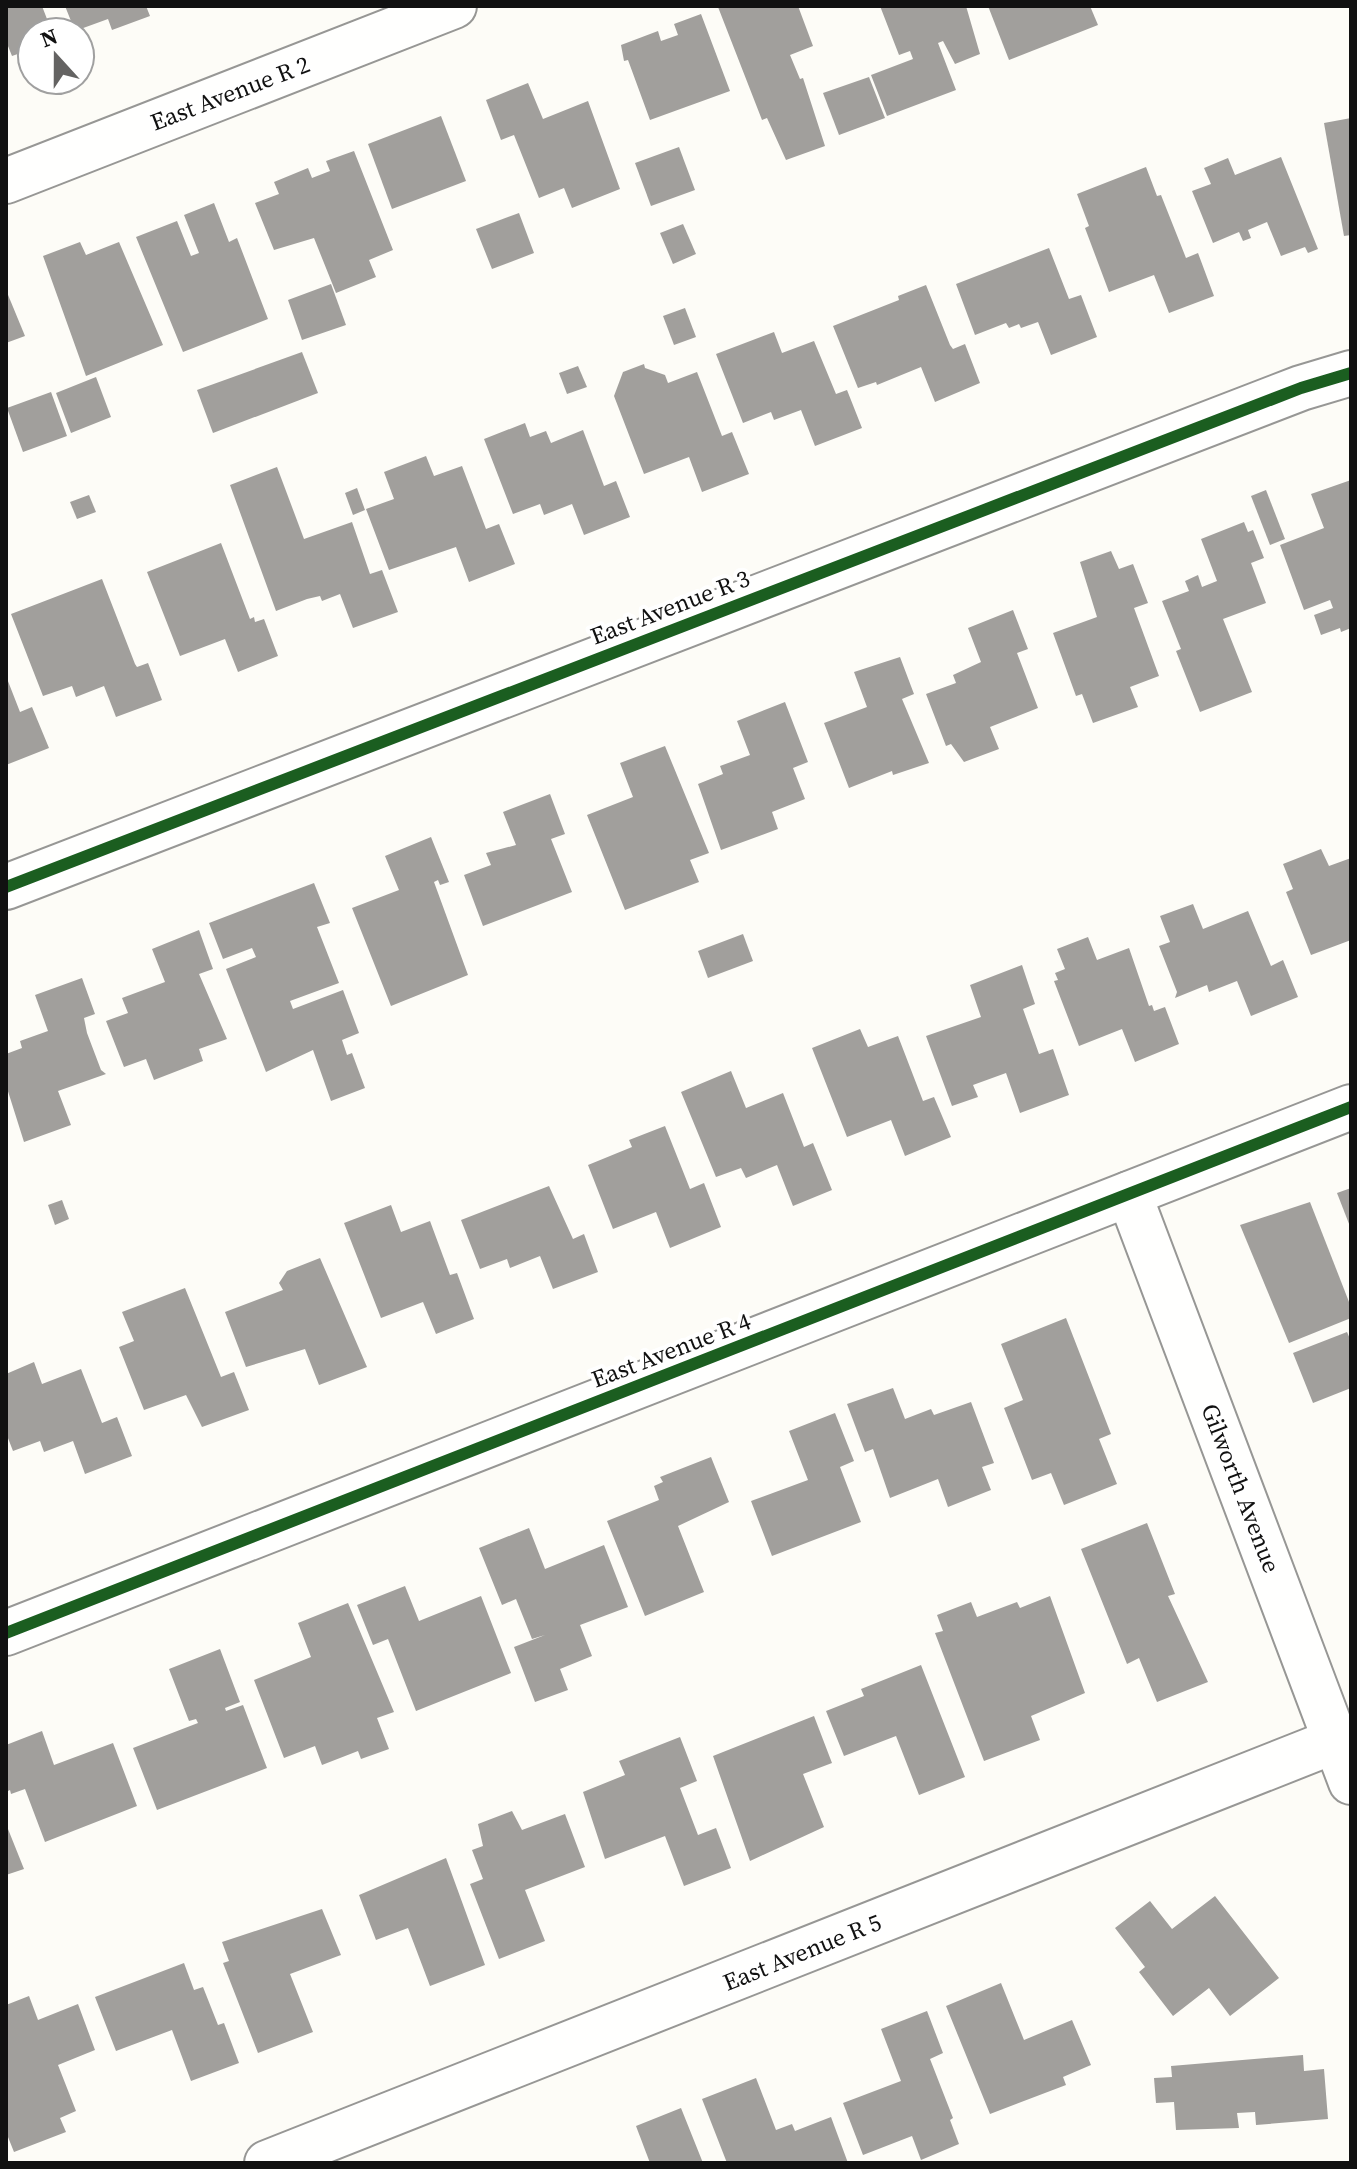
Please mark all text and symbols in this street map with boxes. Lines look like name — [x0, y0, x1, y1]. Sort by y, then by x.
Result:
north arrow — [16, 16, 96, 96]
text: N — [36, 20, 62, 54]
street label: East Avenue R 2 — [146, 47, 314, 139]
street label: East Avenue R 3 — [586, 561, 754, 653]
street label: East Avenue R 4 — [587, 1304, 755, 1396]
street label: Gilworth Avenue — [1194, 1399, 1288, 1577]
street label: East Avenue R 5 — [718, 1905, 886, 1999]

